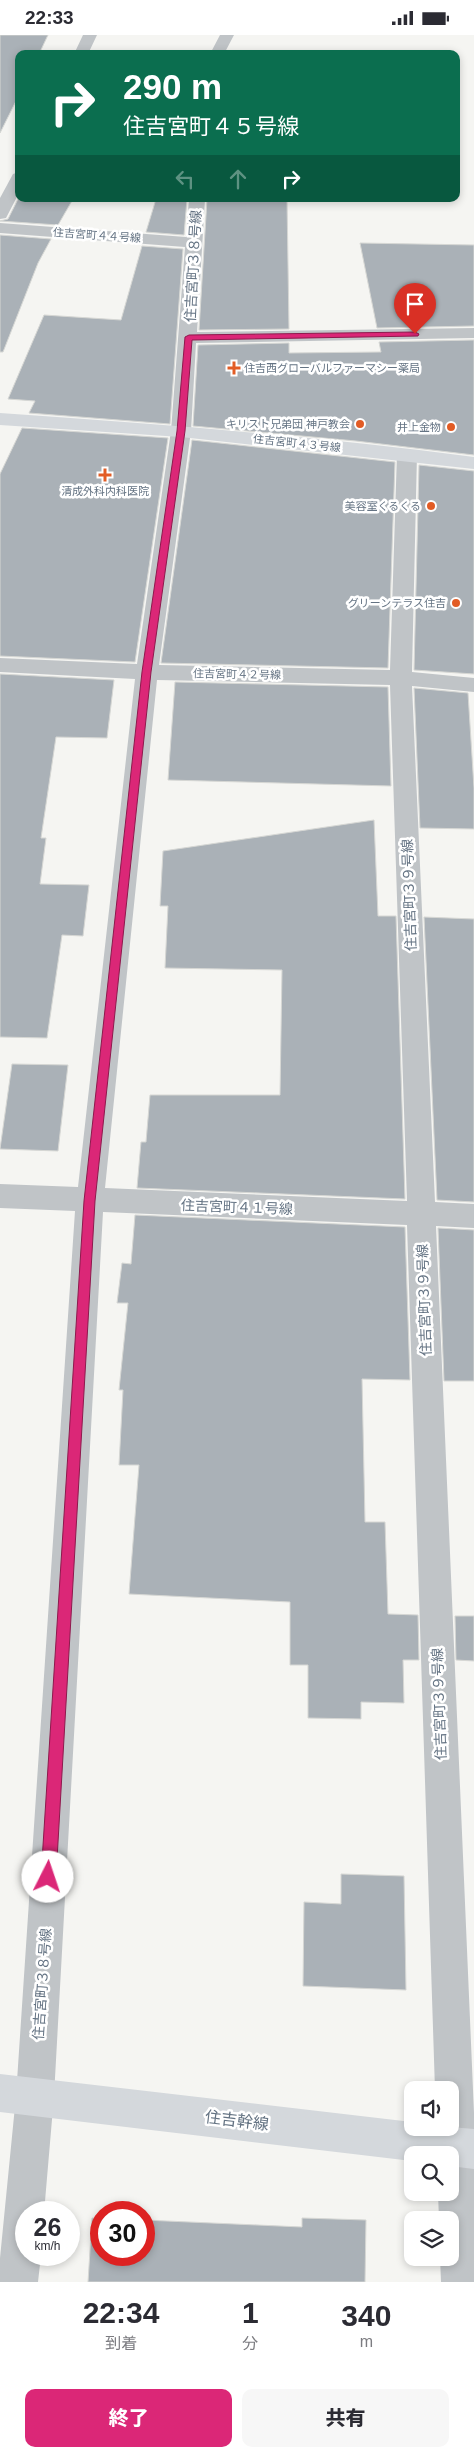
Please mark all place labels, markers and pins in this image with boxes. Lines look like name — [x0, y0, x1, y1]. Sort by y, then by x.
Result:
pin — [394, 283, 436, 334]
marker: 住吉西グローバルファーマシー薬局 — [228, 362, 240, 374]
place label: 住吉西グローバルファーマシー薬局 — [244, 362, 420, 374]
place label: キリスト兄弟団 神戸教会 — [226, 418, 350, 430]
marker: キリスト兄弟団 神戸教会 — [354, 418, 366, 430]
place label: 井上金物 — [397, 421, 441, 433]
marker: 井上金物 — [445, 421, 457, 433]
marker: 清成外科内科医院 — [98, 468, 112, 482]
place label: 清成外科内科医院 — [61, 485, 149, 497]
place label: 美容室くるくる — [344, 500, 421, 512]
marker: 美容室くるくる — [425, 500, 437, 512]
place label: グリーンテラス住吉 — [348, 597, 446, 609]
marker: グリーンテラス住吉 — [450, 597, 462, 609]

